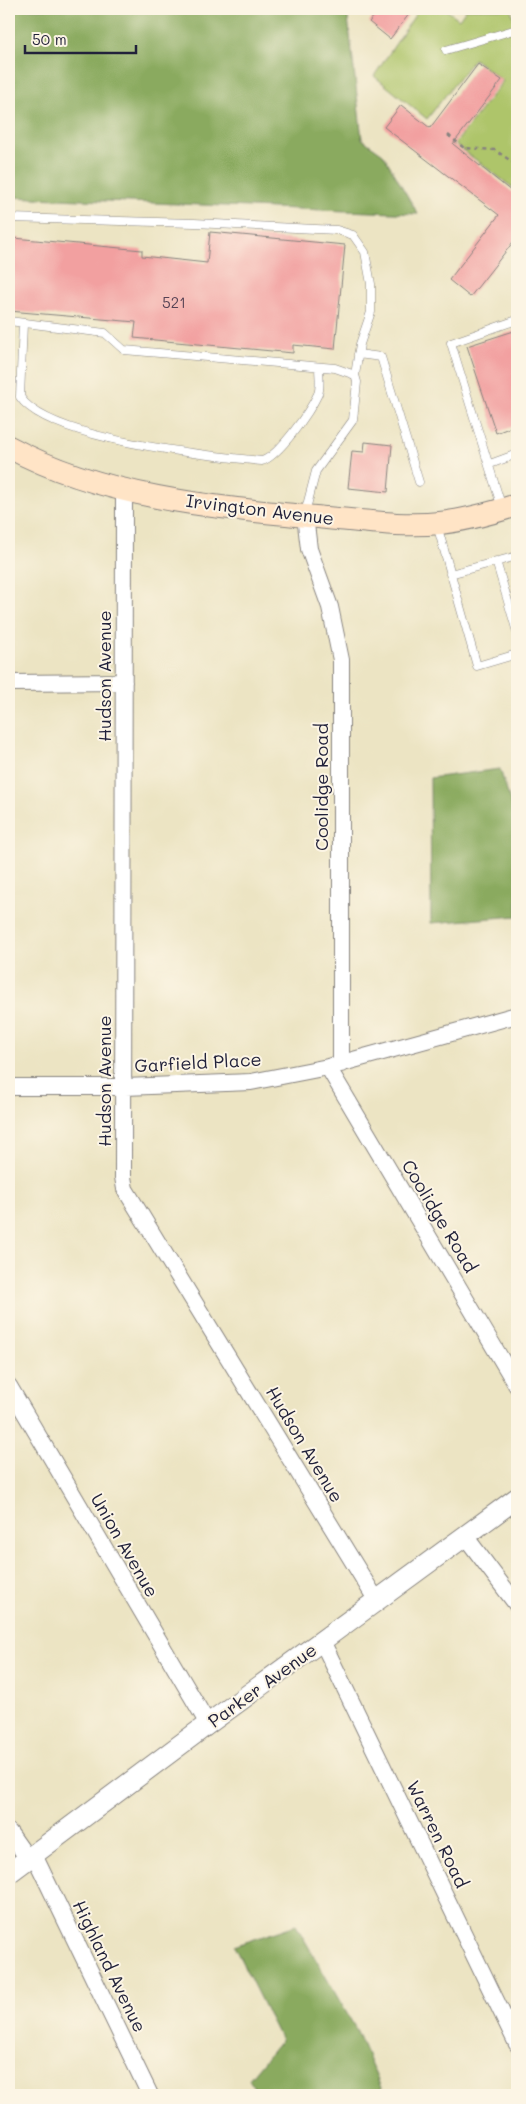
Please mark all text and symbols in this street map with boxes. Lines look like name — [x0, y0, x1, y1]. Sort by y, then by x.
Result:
scale bar — [25, 22, 136, 54]
text: 50 m — [32, 29, 67, 49]
house number: 521 — [162, 292, 186, 312]
street label: Irvington Avenue — [185, 488, 335, 530]
street label: Hudson Avenue — [92, 610, 116, 742]
street label: Coolidge Road — [309, 723, 333, 851]
street label: Hudson Avenue — [92, 1015, 116, 1147]
street label: Garfield Place — [134, 1047, 262, 1077]
street label: Coolidge Road — [397, 1155, 483, 1277]
street label: Hudson Avenue — [261, 1381, 349, 1507]
street label: Union Avenue — [86, 1489, 164, 1601]
street label: Parker Avenue — [203, 1637, 321, 1733]
street label: Warren Road — [402, 1776, 474, 1892]
street label: Highland Avenue — [68, 1896, 152, 2036]

